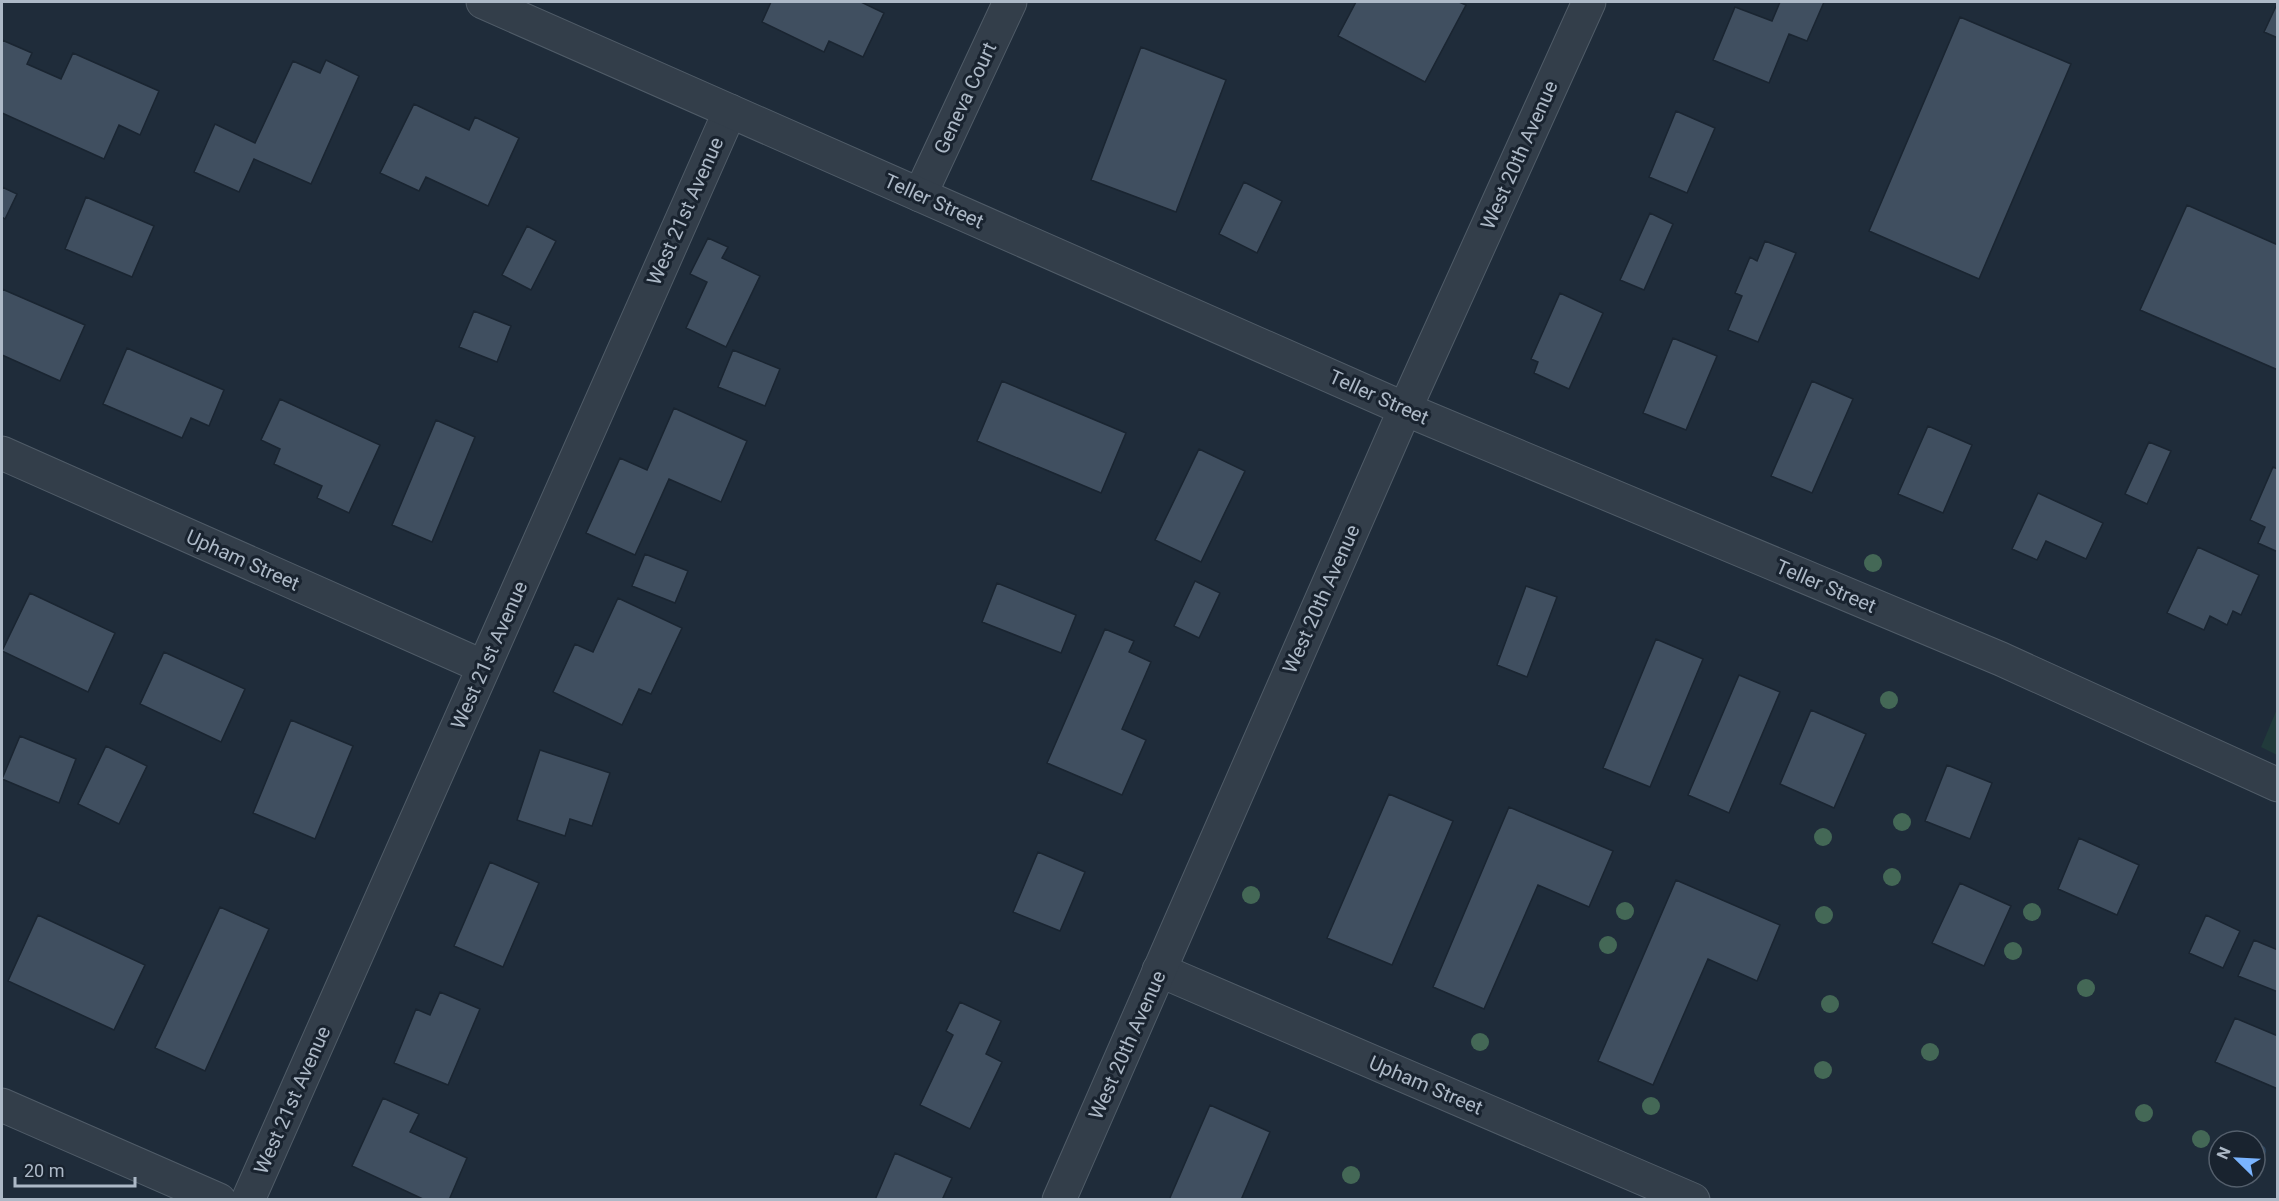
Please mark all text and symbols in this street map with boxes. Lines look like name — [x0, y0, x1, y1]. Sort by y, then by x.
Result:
street label: Geneva Court — [929, 38, 1001, 158]
street label: West 20th Avenue — [1475, 77, 1563, 233]
street label: West 21st Avenue — [642, 133, 728, 289]
street label: Teller Street — [881, 168, 987, 234]
street label: Teller Street — [1326, 364, 1432, 430]
street label: West 20th Avenue — [1277, 521, 1365, 677]
street label: Upham Street — [183, 524, 303, 596]
street label: Teller Street — [1772, 554, 1880, 618]
street label: West 21st Avenue — [446, 577, 532, 733]
street label: West 20th Avenue — [1083, 967, 1171, 1123]
street label: West 21st Avenue — [249, 1022, 335, 1178]
street label: Upham Street — [1365, 1050, 1487, 1120]
north arrow — [2207, 1129, 2267, 1189]
text: N — [2213, 1144, 2235, 1162]
scale bar — [15, 1150, 135, 1188]
text: 20 m — [24, 1160, 64, 1181]

